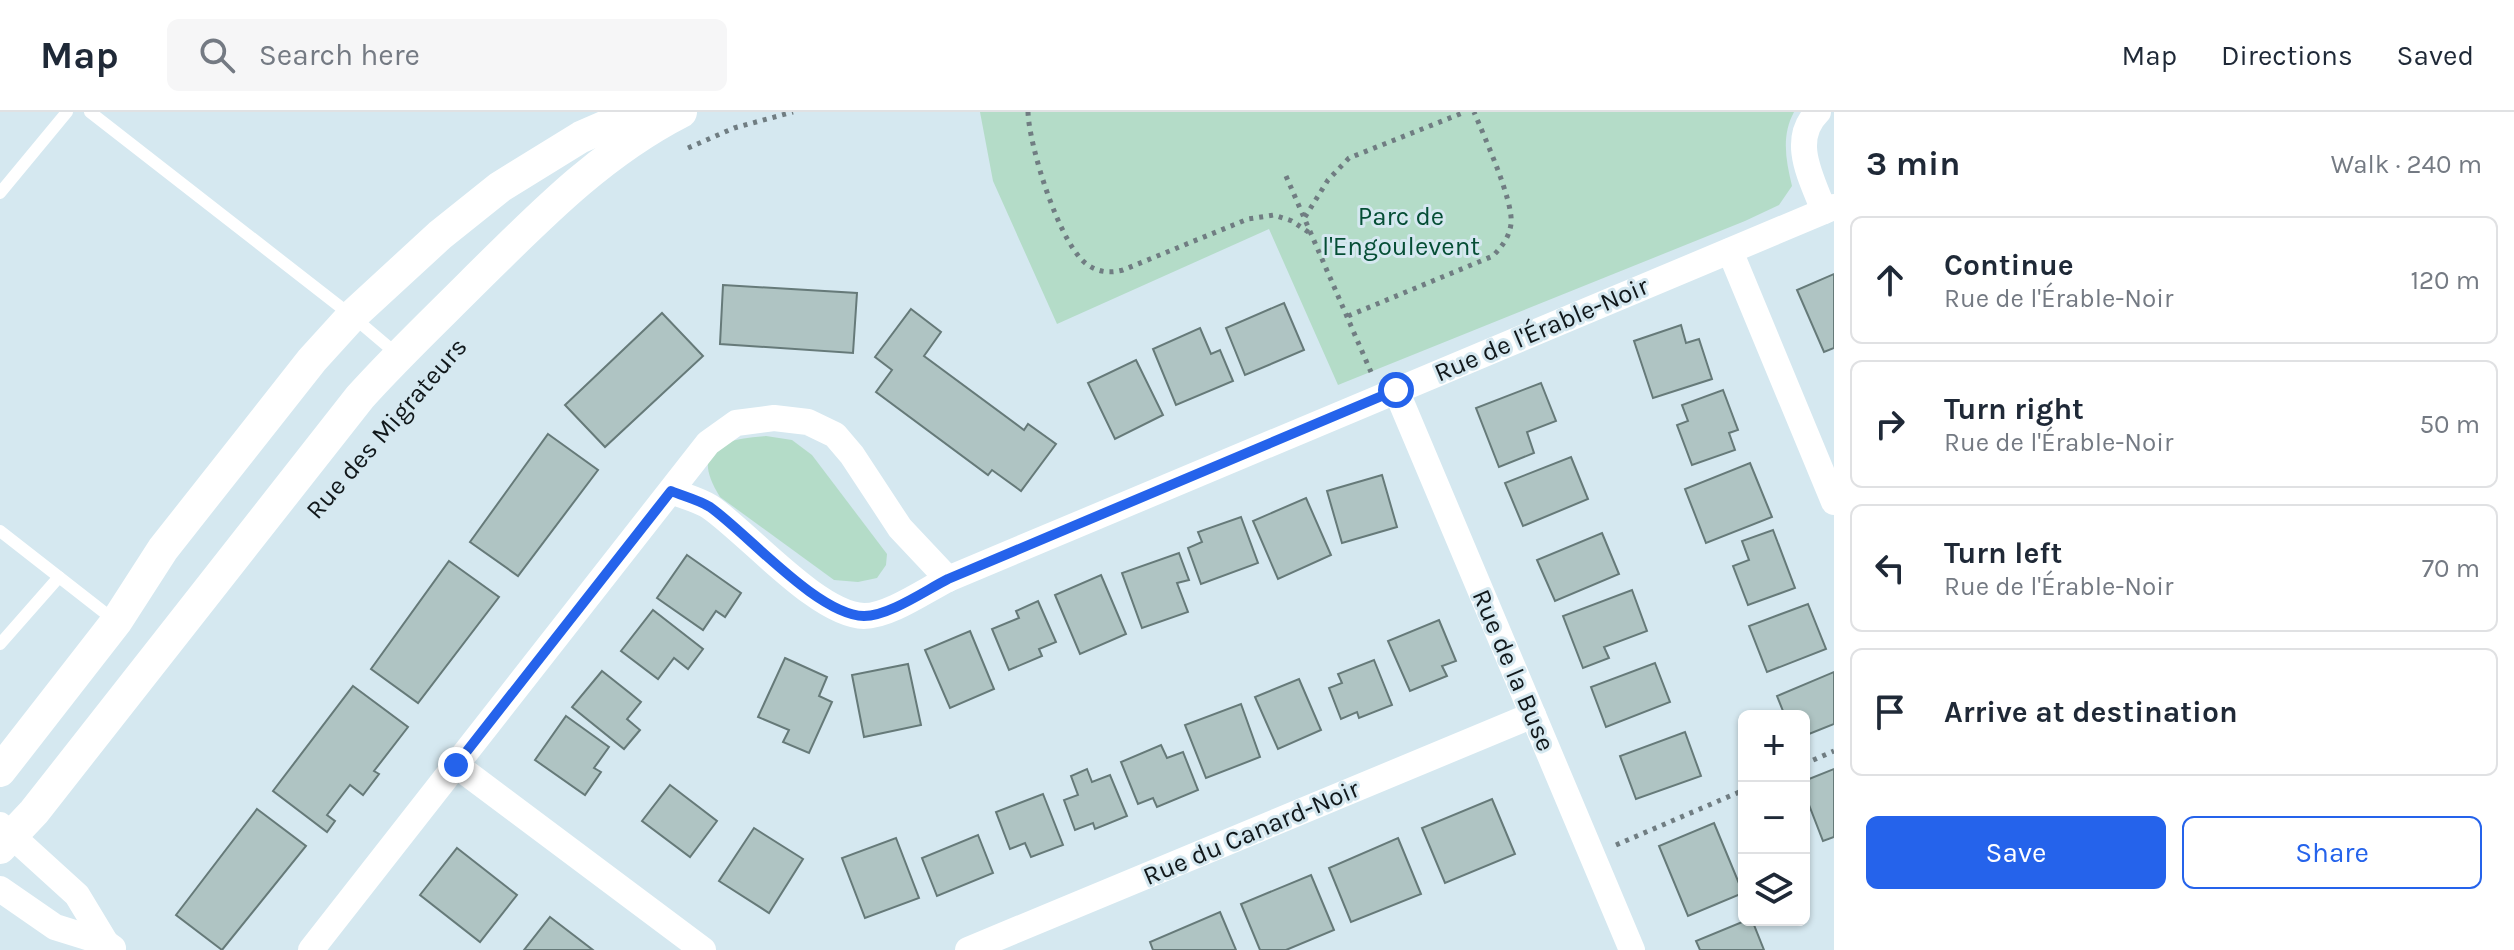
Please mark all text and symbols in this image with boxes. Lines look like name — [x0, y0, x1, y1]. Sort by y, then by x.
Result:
search box — [167, 19, 727, 91]
text: Map — [40, 33, 119, 78]
icon: search — [195, 33, 239, 77]
text: Search here — [259, 37, 420, 73]
text: Map — [2122, 39, 2177, 72]
text: Directions — [2221, 39, 2353, 72]
text: Saved — [2397, 39, 2474, 72]
text: 3 min — [1866, 144, 1960, 184]
text: Walk · 240 m — [2331, 149, 2482, 180]
park label: Parc de l'Engoulevent — [1322, 201, 1480, 262]
text: Continue — [1944, 247, 2074, 283]
icon: ahead — [1868, 258, 1912, 302]
text: 120 m — [2410, 265, 2480, 296]
street label: Rue de l'Érable-Noir — [1429, 269, 1653, 389]
text: Rue de l'Érable-Noir — [1944, 283, 2173, 314]
street label: Rue des Migrateurs — [299, 331, 473, 525]
route start — [1378, 372, 1414, 408]
text: Turn right — [1944, 391, 2084, 427]
icon: right — [1868, 402, 1912, 446]
text: 50 m — [2419, 409, 2480, 440]
text: Rue de l'Érable-Noir — [1944, 427, 2173, 458]
text: Turn left — [1944, 535, 2062, 571]
icon: left — [1868, 546, 1912, 590]
text: 70 m — [2422, 553, 2480, 584]
text: Rue de l'Érable-Noir — [1944, 571, 2173, 602]
street label: Rue de la Buse — [1466, 585, 1562, 756]
icon: arrive — [1868, 690, 1912, 734]
text: Arrive at destination — [1944, 694, 2238, 730]
map controls — [1738, 710, 1810, 926]
button: + — [1738, 710, 1810, 782]
route end — [438, 747, 474, 783]
street label: Rue du Canard-Noir — [1138, 773, 1364, 892]
button: − — [1738, 782, 1810, 854]
button: Save — [1866, 816, 2166, 889]
button: Share — [2182, 816, 2482, 889]
button: layers — [1738, 854, 1810, 926]

